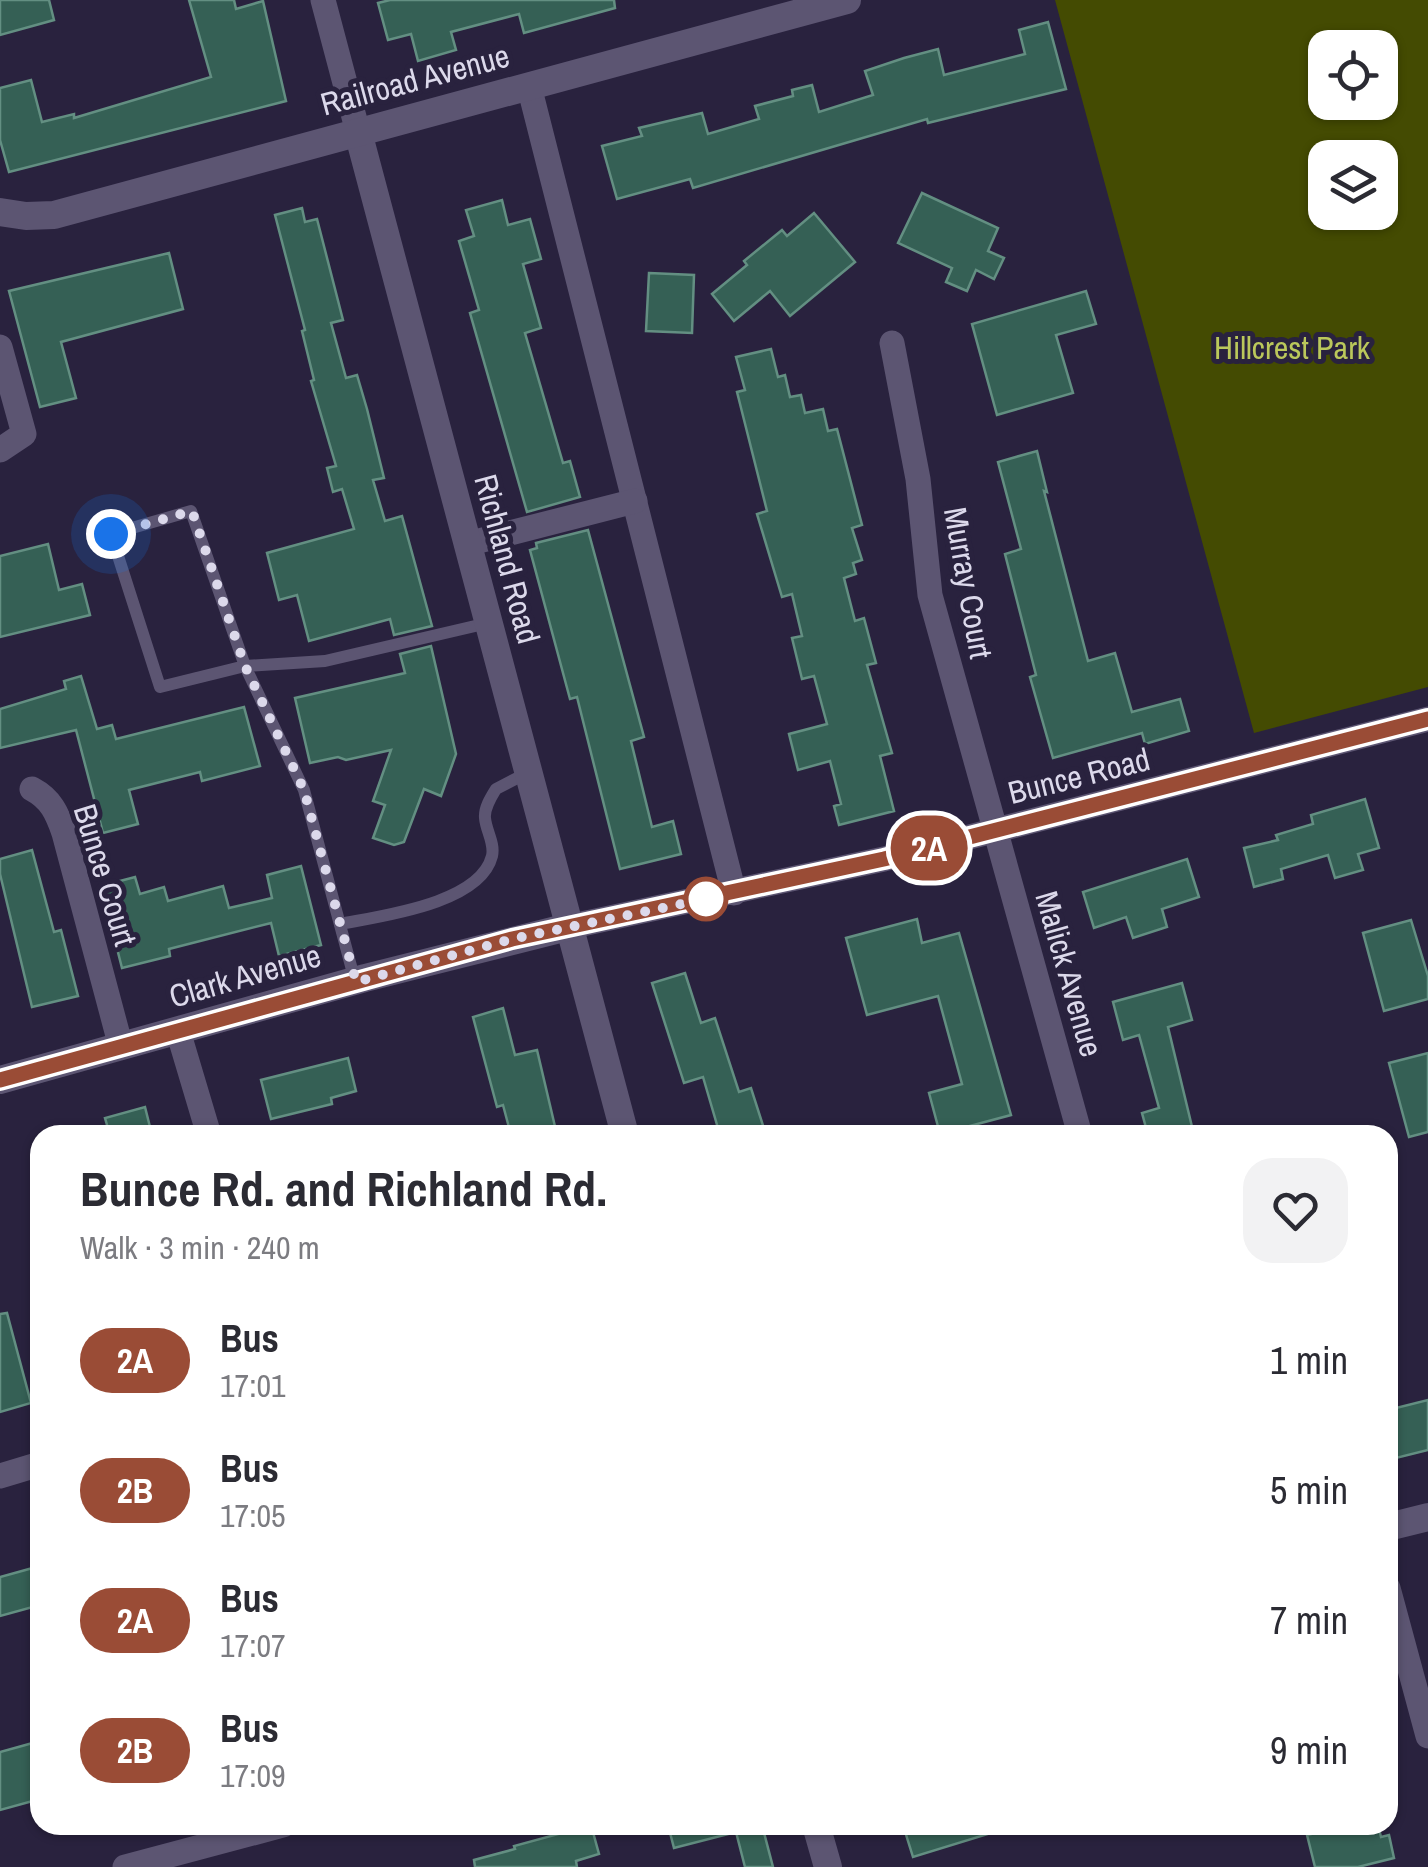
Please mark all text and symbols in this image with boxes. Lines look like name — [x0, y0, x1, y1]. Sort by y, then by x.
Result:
map controls — [1308, 30, 1398, 230]
button: locate — [1308, 30, 1398, 120]
street label: Railroad Avenue — [316, 34, 514, 125]
button: layers — [1308, 140, 1398, 230]
park label: Hillcrest Park — [1214, 326, 1371, 369]
street label: Richland Road — [464, 469, 551, 648]
street label: Murray Court — [934, 504, 1003, 662]
your location — [86, 509, 136, 559]
street label: Bunce Road — [1004, 737, 1154, 814]
street label: Bunce Court — [64, 799, 147, 951]
line badge: 2A — [884, 816, 974, 880]
text: 2A — [911, 825, 947, 872]
unlabelled marker — [685, 878, 727, 920]
street label: Malick Avenue — [1025, 886, 1114, 1062]
street label: Clark Avenue — [164, 933, 326, 1018]
text: Bunce Rd. and Richland Rd. — [80, 1156, 607, 1221]
button: heart — [1243, 1158, 1348, 1263]
text: Walk · 3 min · 240 m — [80, 1226, 320, 1269]
text: Bus — [220, 1313, 279, 1364]
text: 1 min — [1270, 1335, 1348, 1386]
text: 2A — [117, 1337, 153, 1384]
text: 17:01 — [220, 1364, 286, 1407]
text: Bus — [220, 1443, 279, 1494]
text: 5 min — [1270, 1465, 1348, 1516]
text: 2B — [117, 1467, 153, 1514]
text: 17:05 — [220, 1494, 286, 1537]
text: Bus — [220, 1573, 279, 1624]
text: 7 min — [1270, 1595, 1348, 1646]
text: 2A — [117, 1597, 153, 1644]
text: 17:07 — [220, 1624, 286, 1667]
text: Bus — [220, 1703, 279, 1754]
text: 9 min — [1270, 1725, 1348, 1776]
text: 2B — [117, 1727, 153, 1774]
text: 17:09 — [220, 1754, 286, 1797]

